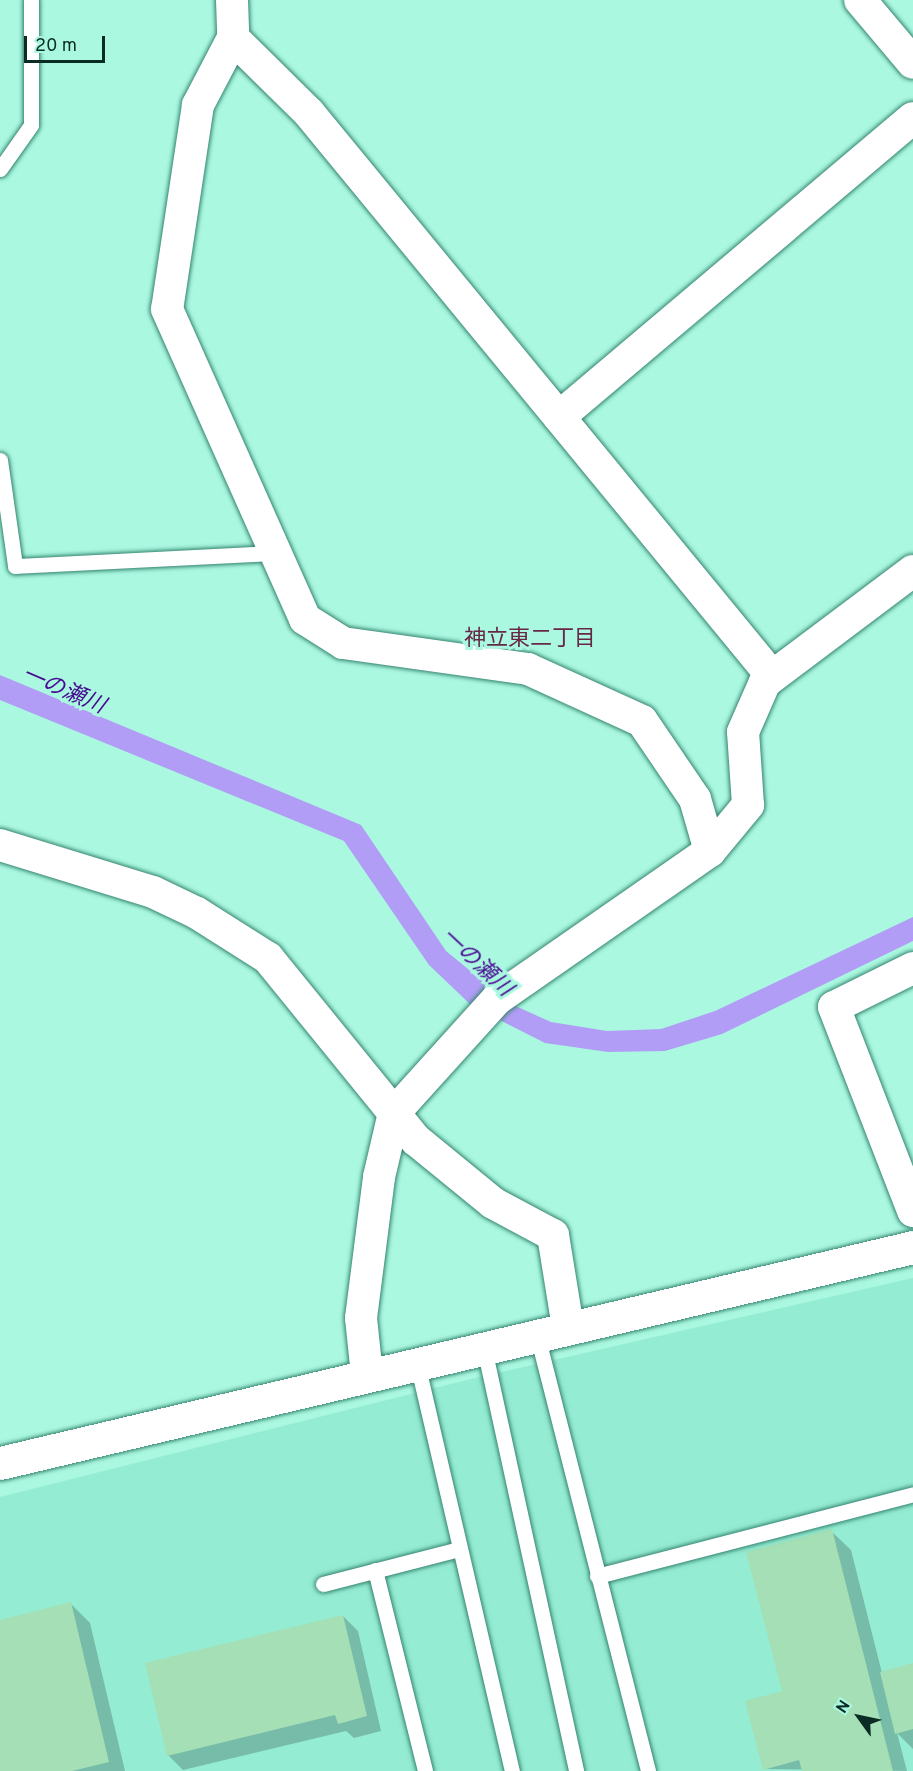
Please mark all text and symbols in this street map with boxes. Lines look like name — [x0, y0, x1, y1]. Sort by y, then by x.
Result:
scale bar — [27, 24, 108, 62]
text: 20 m — [35, 35, 77, 58]
district label: 神立東二丁目 — [464, 627, 596, 653]
water label: 一の瀬川 — [17, 662, 109, 720]
water label: 一の瀬川 — [435, 923, 517, 1003]
north arrow — [829, 1687, 889, 1747]
text: N — [832, 1697, 855, 1717]

